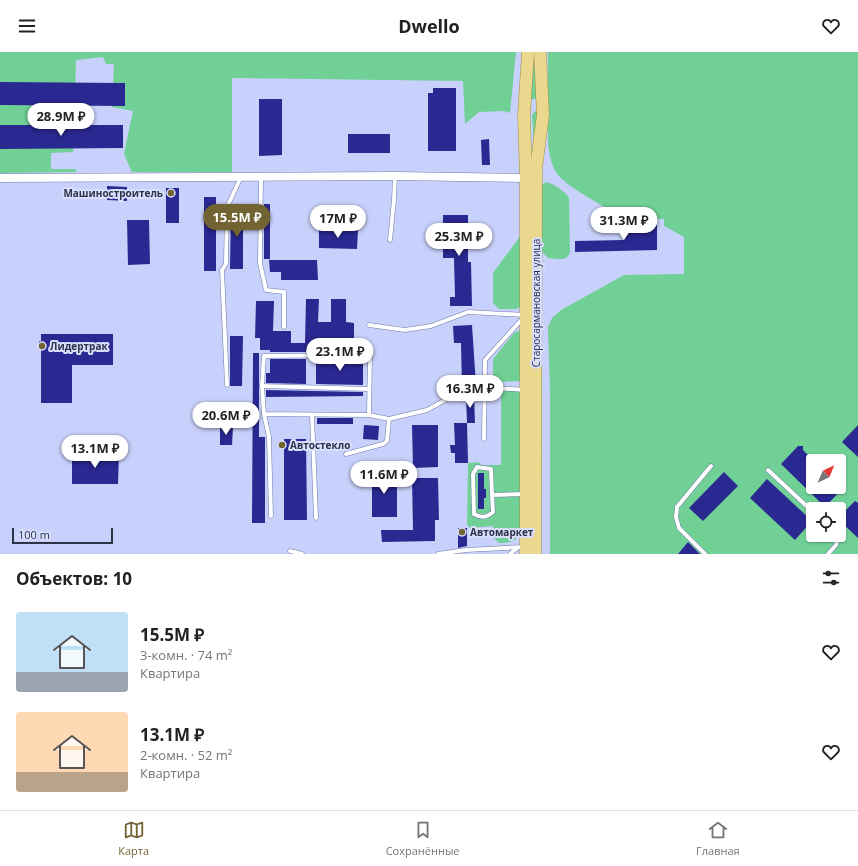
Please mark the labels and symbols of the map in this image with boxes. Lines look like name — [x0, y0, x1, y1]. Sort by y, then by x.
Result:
pin: 28.9M ₽ — [24, 103, 98, 137]
place label: Машиностроитель — [63, 186, 163, 200]
marker: Машиностроитель — [166, 188, 176, 198]
pin: 15.5M ₽ — [200, 204, 274, 238]
pin: 17M ₽ — [310, 205, 366, 239]
pin: 31.3M ₽ — [587, 207, 661, 241]
pin: 25.3M ₽ — [422, 223, 496, 257]
street label: Старосармановская улица — [529, 239, 543, 367]
pin: 23.1M ₽ — [303, 338, 377, 372]
place label: Лидертрак — [50, 339, 108, 353]
marker: Лидертрак — [37, 341, 47, 351]
pin: 16.3M ₽ — [433, 375, 507, 409]
pin: 20.6M ₽ — [189, 402, 263, 436]
pin: 13.1M ₽ — [58, 435, 132, 469]
place label: Автостекло — [290, 438, 350, 452]
marker: Автостекло — [277, 440, 287, 450]
north arrow — [806, 454, 846, 494]
pin: 11.6M ₽ — [347, 461, 421, 495]
place label: Автомаркет — [470, 525, 534, 539]
scale bar — [12, 526, 113, 545]
marker: Автомаркет — [457, 527, 467, 537]

